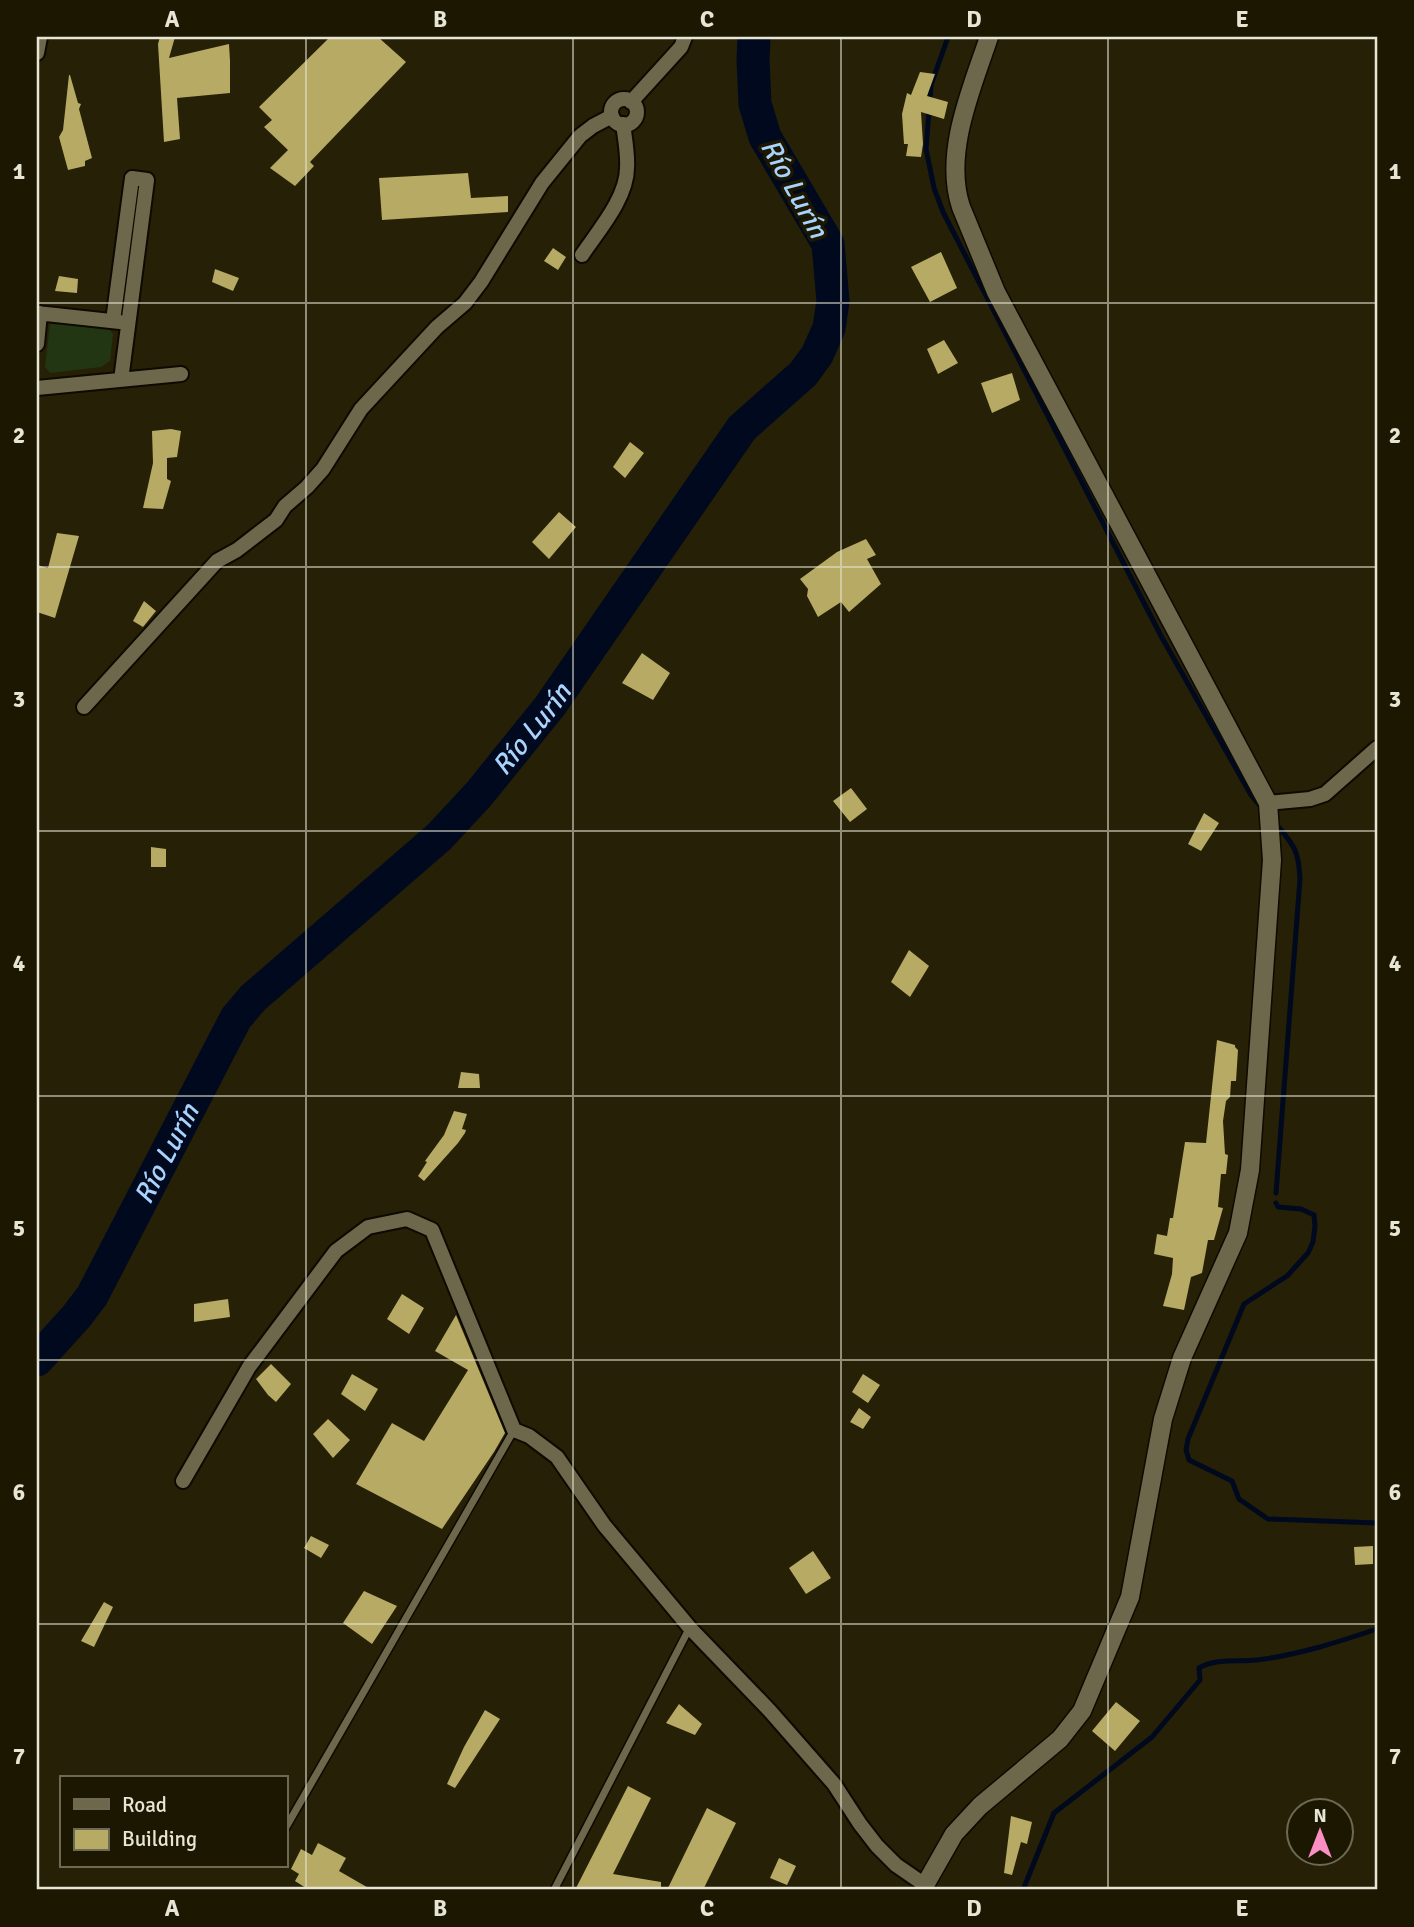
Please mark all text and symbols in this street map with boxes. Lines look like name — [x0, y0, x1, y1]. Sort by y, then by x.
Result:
text: A — [165, 5, 180, 34]
text: B — [433, 5, 447, 34]
text: C — [700, 5, 714, 34]
text: D — [966, 5, 982, 34]
text: E — [1235, 5, 1249, 34]
water label: Río Lurín — [753, 133, 836, 245]
text: 1 — [13, 157, 25, 186]
text: 1 — [1389, 157, 1401, 186]
text: 2 — [13, 421, 25, 450]
text: 2 — [1389, 421, 1401, 450]
water label: Río Lurín — [485, 676, 579, 782]
text: 3 — [13, 685, 25, 714]
text: 3 — [1389, 685, 1401, 714]
text: 4 — [13, 949, 25, 978]
text: 4 — [1389, 949, 1401, 978]
water label: Río Lurín — [127, 1097, 207, 1210]
text: 5 — [13, 1214, 25, 1243]
text: 5 — [1389, 1214, 1401, 1243]
text: 6 — [13, 1478, 25, 1507]
text: 6 — [1389, 1478, 1401, 1507]
text: 7 — [13, 1742, 25, 1771]
text: 7 — [1389, 1742, 1401, 1771]
legend — [60, 1776, 287, 1868]
text: Road — [122, 1792, 167, 1818]
north arrow — [1284, 1798, 1354, 1868]
text: N — [1313, 1804, 1327, 1828]
text: Building — [122, 1826, 197, 1852]
text: A — [165, 1894, 180, 1923]
text: B — [433, 1894, 447, 1923]
text: C — [700, 1894, 714, 1923]
text: D — [966, 1894, 982, 1923]
text: E — [1235, 1894, 1249, 1923]

